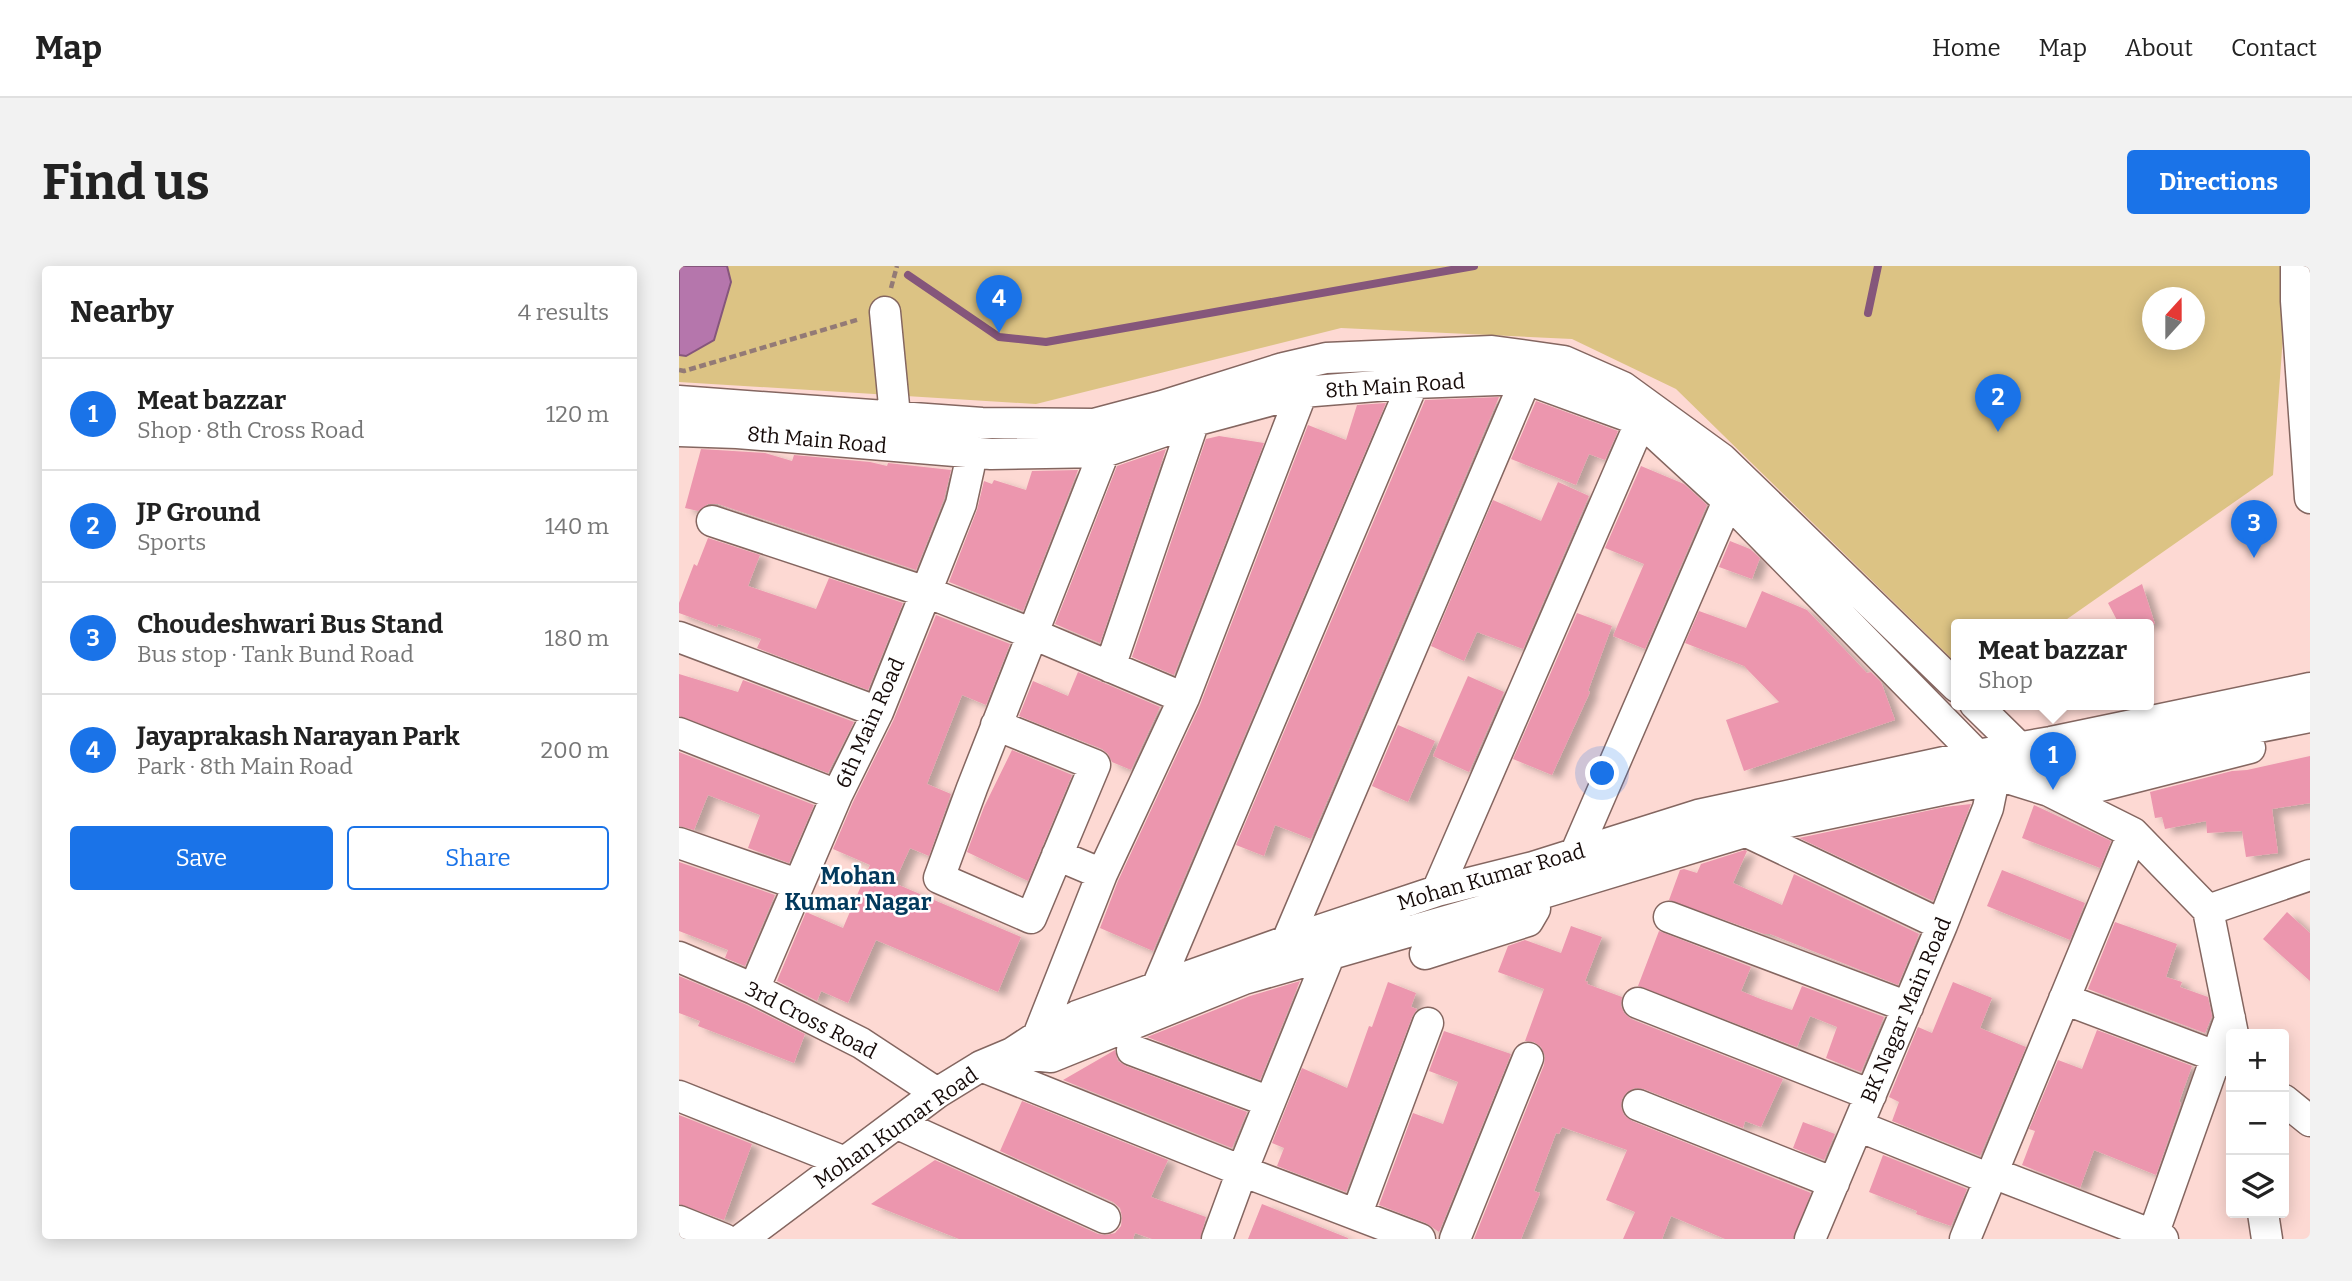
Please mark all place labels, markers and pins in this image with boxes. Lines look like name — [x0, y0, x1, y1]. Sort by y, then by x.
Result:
pin: 4 — [976, 275, 1022, 333]
pin: 2 — [1975, 374, 2021, 432]
pin: 3 — [2231, 500, 2277, 558]
pin: 1 — [2030, 732, 2076, 790]

